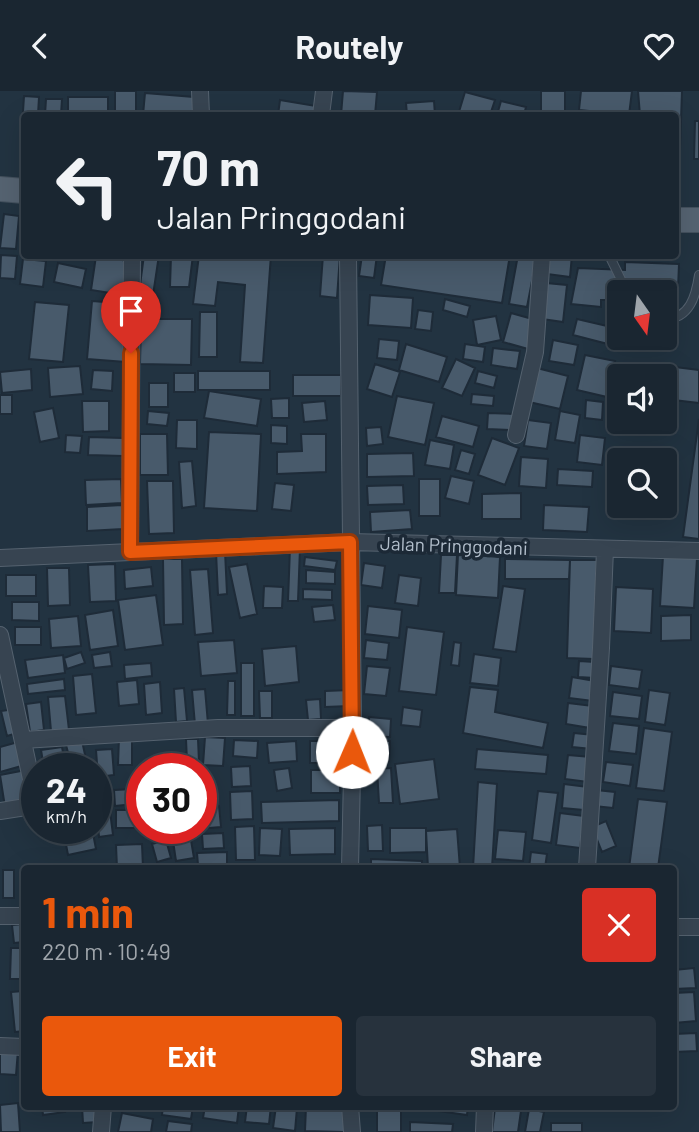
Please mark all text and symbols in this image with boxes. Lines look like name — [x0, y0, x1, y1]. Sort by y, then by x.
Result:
icon: back — [21, 27, 59, 65]
text: Routely — [295, 27, 404, 65]
icon: heart — [640, 27, 678, 65]
text: 70 m — [157, 137, 260, 196]
icon: left — [42, 140, 133, 231]
text: Jalan Pringgodani — [157, 197, 406, 235]
north arrow — [607, 280, 677, 350]
map controls — [607, 280, 677, 518]
pin — [101, 281, 161, 353]
icon: arrive — [112, 292, 150, 330]
button: sound — [607, 364, 677, 434]
button: search — [607, 448, 677, 518]
street label: Jalan Pringgodani — [380, 531, 528, 559]
position arrow — [315, 715, 389, 789]
speed limit sign: 30 — [126, 753, 217, 844]
text: 24 — [46, 768, 87, 810]
text: km/h — [46, 805, 87, 827]
text: 1 min — [42, 886, 134, 936]
button: close — [582, 888, 656, 962]
text: 220 m · 10:49 — [42, 937, 171, 965]
button: Exit — [42, 1016, 342, 1096]
button: Share — [356, 1016, 656, 1096]

